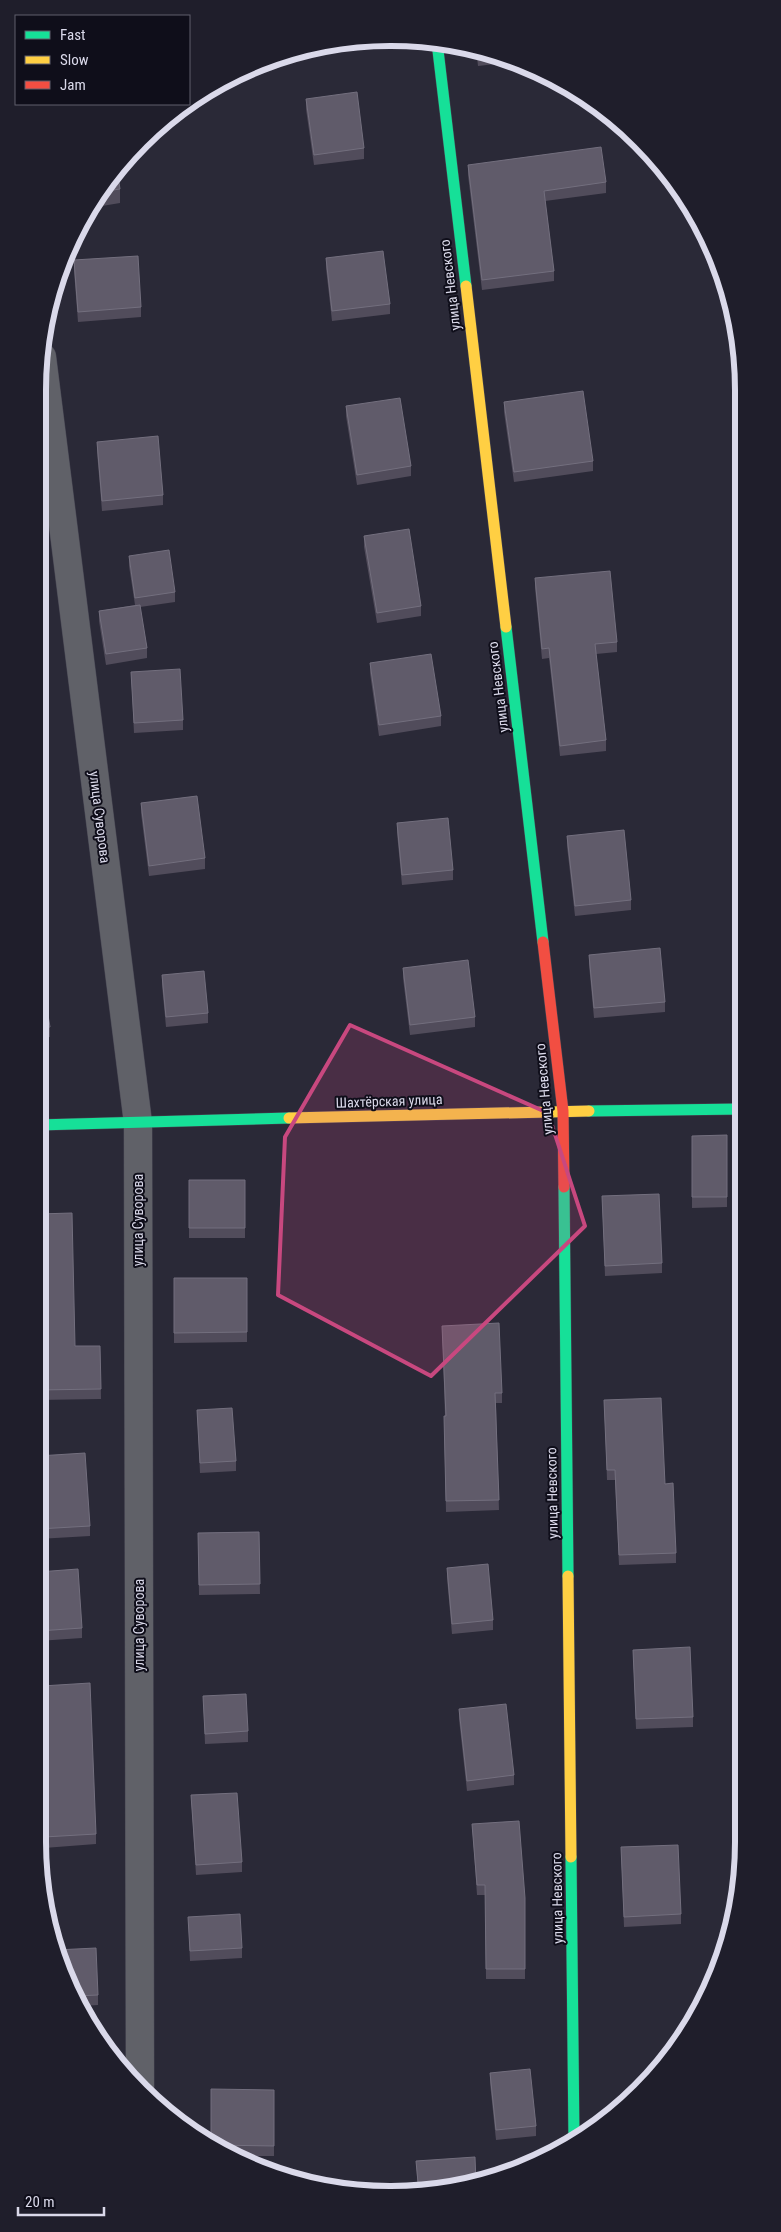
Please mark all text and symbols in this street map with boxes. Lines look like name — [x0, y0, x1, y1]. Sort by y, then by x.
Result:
legend — [15, 15, 190, 105]
text: Fast — [60, 26, 85, 44]
text: Slow — [60, 51, 89, 69]
text: Jam — [60, 76, 86, 94]
street label: улица Невского — [436, 239, 464, 331]
street label: улица Невского — [484, 641, 512, 733]
street label: улица Суворова — [86, 770, 114, 864]
street label: улица Невского — [532, 1043, 556, 1135]
street label: Шахтёрская улица — [335, 1091, 443, 1111]
street label: улица Суворова — [130, 1174, 146, 1266]
street label: улица Невского — [543, 1447, 561, 1539]
street label: улица Суворова — [131, 1579, 147, 1671]
street label: улица Невского — [548, 1852, 566, 1944]
scale bar — [18, 2184, 104, 2216]
text: 20 m — [25, 2193, 55, 2211]

